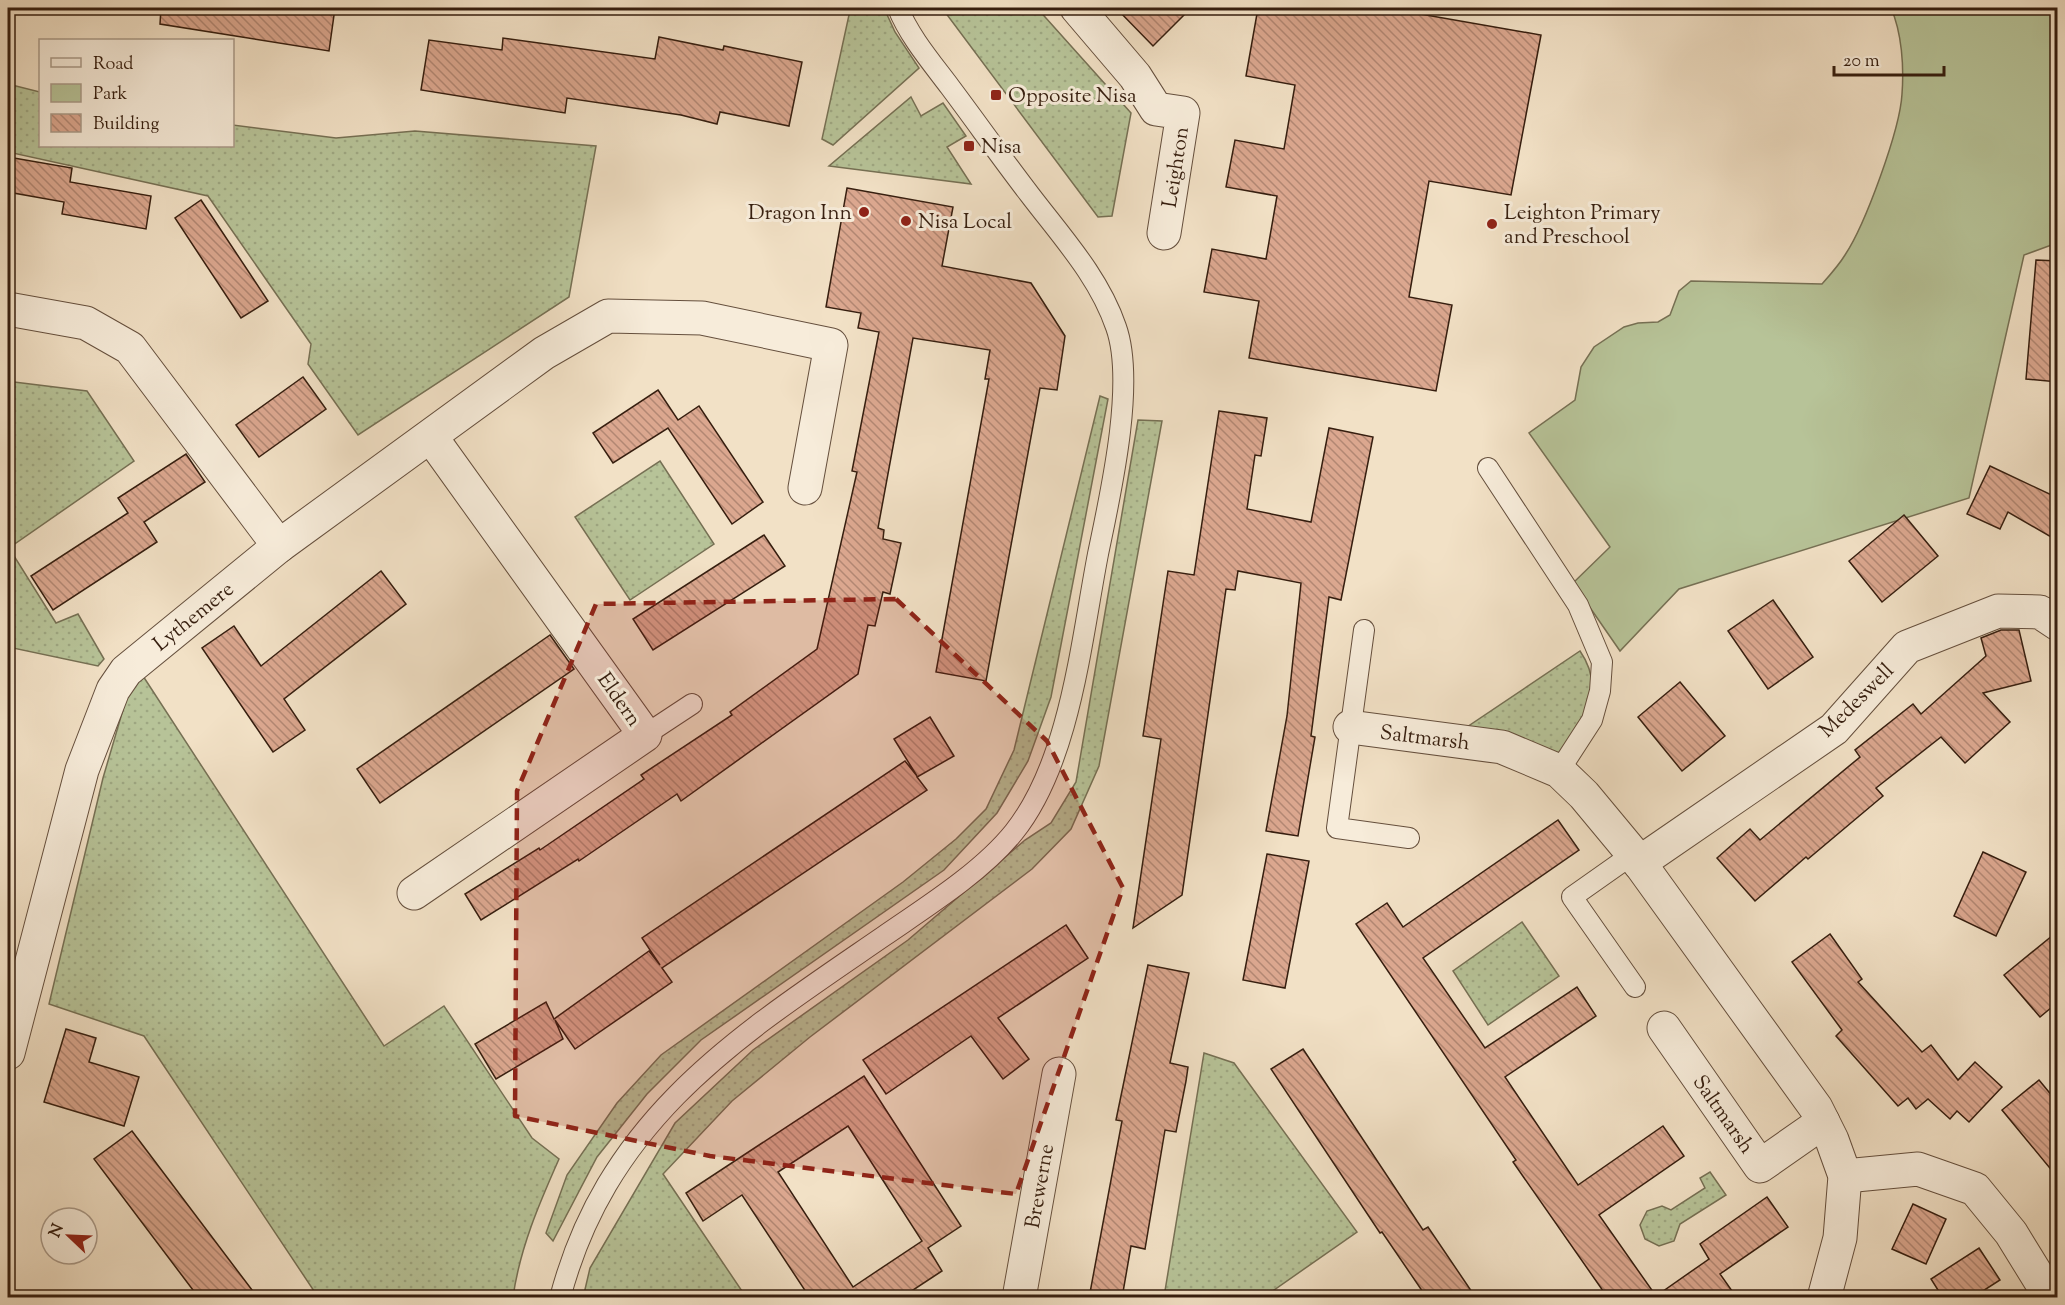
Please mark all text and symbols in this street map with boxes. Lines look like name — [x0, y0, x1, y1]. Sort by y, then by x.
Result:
legend — [39, 39, 234, 147]
scale bar — [1834, 39, 1944, 77]
text: 20 m — [1843, 49, 1880, 75]
text: Road — [93, 52, 133, 78]
text: Park — [93, 82, 128, 108]
place label: Opposite Nisa — [1008, 82, 1137, 112]
marker: Opposite Nisa — [989, 88, 1003, 102]
text: Building — [93, 112, 159, 138]
street label: Leighton — [1156, 125, 1198, 210]
place label: Nisa — [981, 133, 1022, 163]
marker: Nisa — [962, 139, 976, 153]
place label: Dragon Inn — [748, 199, 852, 229]
place label: Leighton Primary and Preschool — [1504, 199, 1661, 253]
marker: Dragon Inn — [857, 205, 871, 219]
place label: Nisa Local — [918, 208, 1012, 238]
marker: Nisa Local — [899, 214, 913, 228]
marker: Leighton Primary and Preschool — [1485, 217, 1499, 231]
street label: Lythemere — [147, 576, 241, 659]
street label: Medeswell — [1813, 657, 1902, 746]
street label: Eldern — [589, 667, 648, 733]
street label: Saltmarsh — [1378, 719, 1471, 759]
street label: Saltmarsh — [1684, 1070, 1761, 1161]
street label: Brewerne — [1019, 1142, 1063, 1231]
north arrow — [39, 1206, 99, 1266]
text: N — [44, 1221, 71, 1241]

